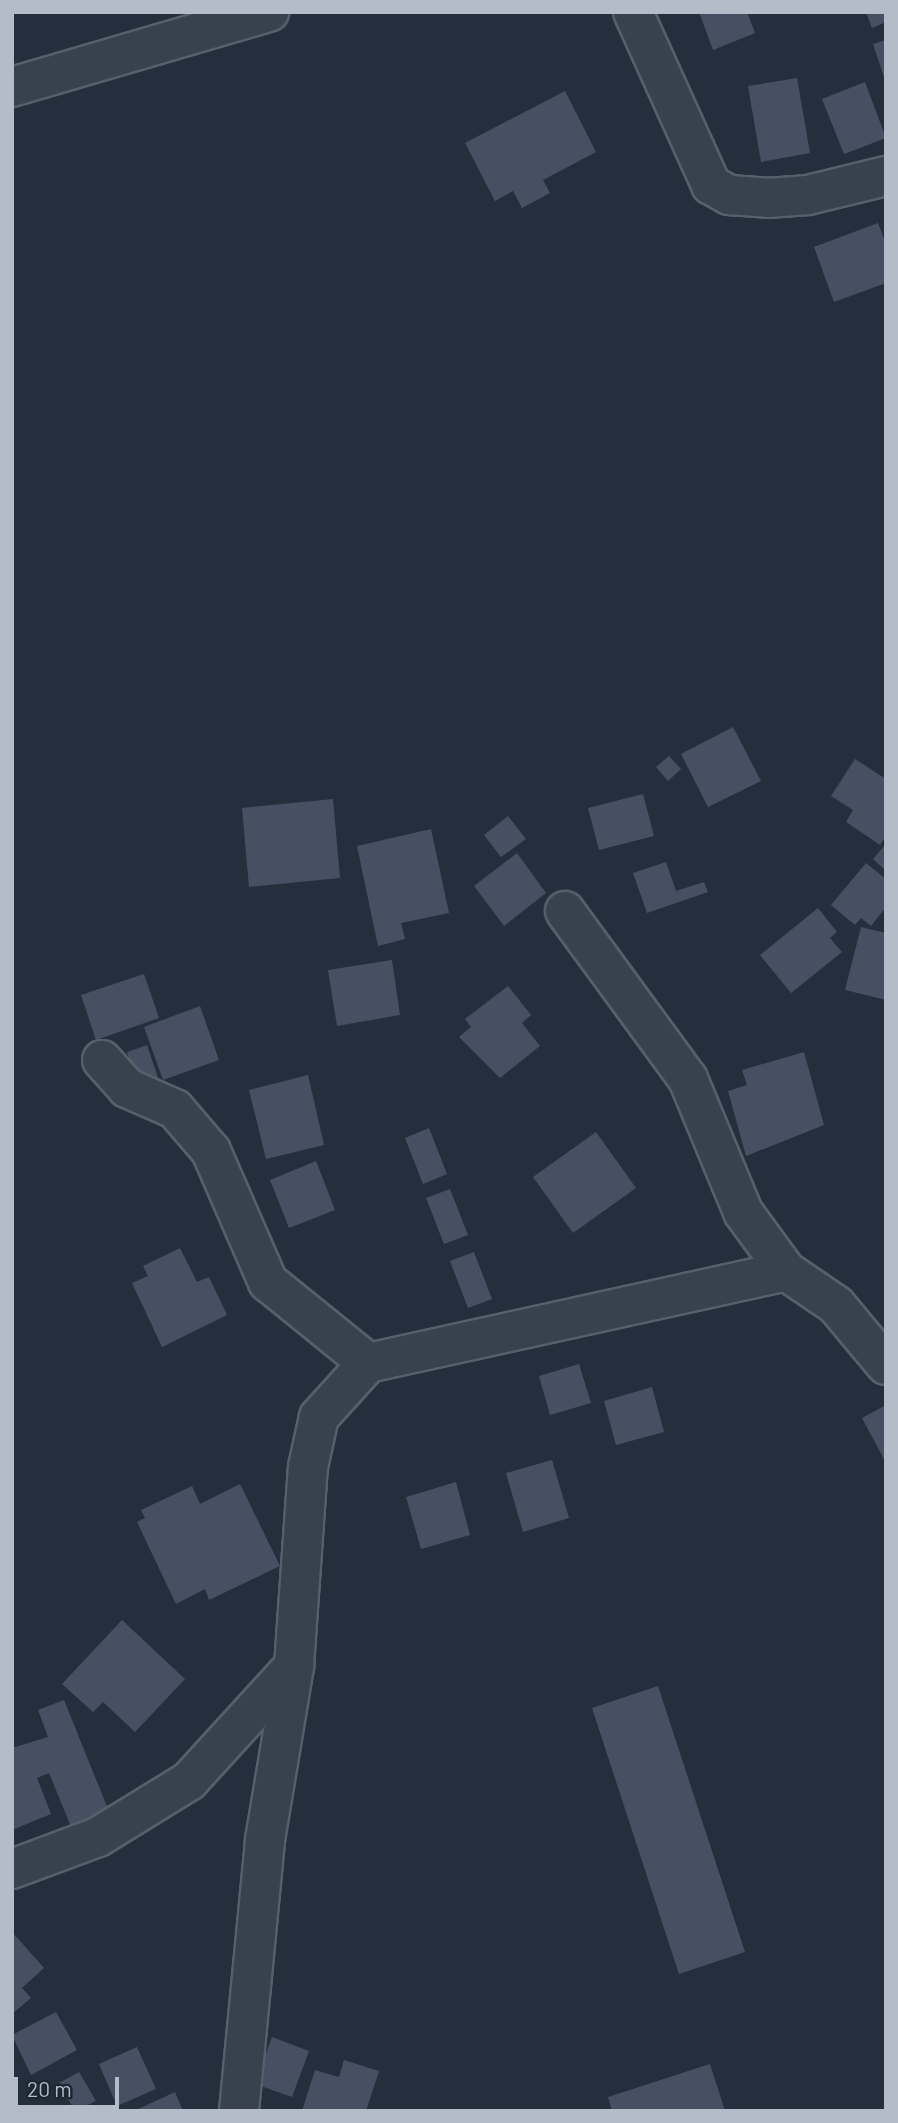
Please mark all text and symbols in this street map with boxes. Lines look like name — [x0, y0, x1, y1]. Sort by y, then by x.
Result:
scale bar — [18, 2064, 122, 2108]
text: 20 m — [27, 2076, 72, 2101]

